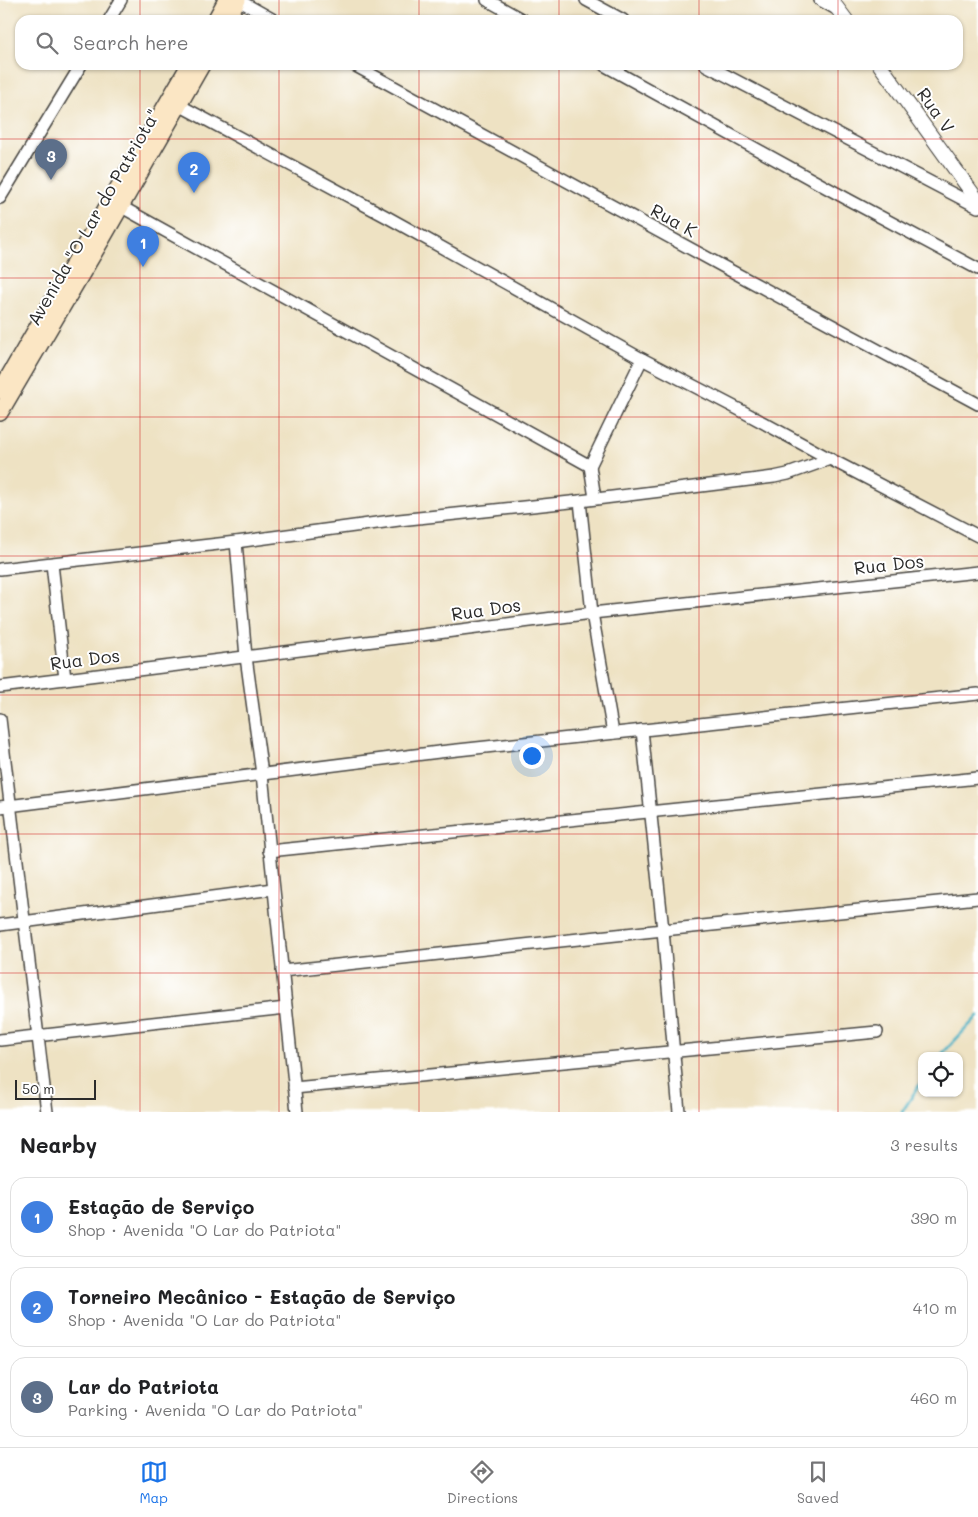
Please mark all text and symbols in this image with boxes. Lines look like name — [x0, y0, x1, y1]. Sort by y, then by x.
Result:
search box — [15, 15, 963, 70]
icon: search — [33, 29, 61, 57]
text: Search here — [73, 30, 189, 55]
street label: Rua V — [912, 83, 960, 137]
street label: Avenida "O Lar do Patriota" — [21, 105, 165, 329]
pin: 3 — [35, 139, 67, 180]
pin: 2 — [178, 152, 210, 193]
street label: Rua K — [647, 198, 701, 242]
pin: 1 — [127, 226, 159, 267]
street label: Rua Dos — [853, 548, 925, 580]
street label: Rua Dos — [450, 592, 522, 626]
street label: Rua Dos — [49, 643, 121, 675]
your location — [519, 743, 545, 769]
map controls — [918, 1052, 963, 1097]
button: locate — [918, 1052, 963, 1097]
scale bar — [15, 1077, 96, 1100]
text: 50 m — [22, 1079, 54, 1098]
text: Nearby — [20, 1131, 97, 1158]
text: 3 results — [890, 1134, 958, 1155]
text: Estação de Serviço — [68, 1194, 254, 1219]
text: 1 — [33, 1207, 41, 1228]
text: 390 m — [910, 1207, 957, 1228]
text: Shop · Avenida "O Lar do Patriota" — [68, 1219, 341, 1240]
text: Torneiro Mecânico - Estação de Serviço — [68, 1284, 455, 1309]
text: 2 — [33, 1297, 41, 1318]
text: 410 m — [913, 1297, 957, 1318]
text: Shop · Avenida "O Lar do Patriota" — [68, 1309, 341, 1330]
text: Lar do Patriota — [68, 1374, 219, 1399]
text: 3 — [32, 1387, 42, 1408]
text: 460 m — [910, 1387, 957, 1408]
text: Parking · Avenida "O Lar do Patriota" — [68, 1399, 363, 1420]
tab: Map — [139, 1458, 168, 1507]
tab: Directions — [447, 1458, 518, 1507]
tab: Saved — [797, 1458, 839, 1507]

